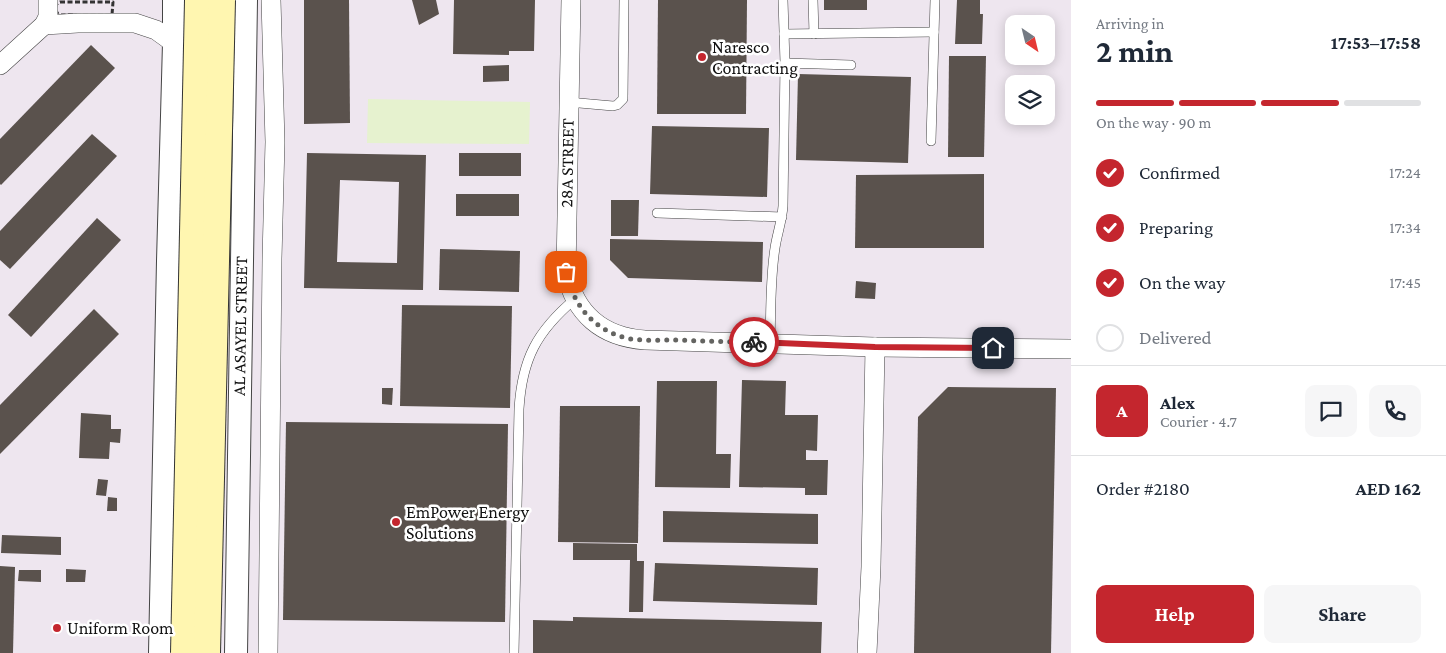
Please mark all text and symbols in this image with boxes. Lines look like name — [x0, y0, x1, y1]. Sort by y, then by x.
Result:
north arrow — [1005, 15, 1055, 65]
map controls — [1005, 15, 1055, 125]
text: Arriving in — [1096, 15, 1164, 32]
text: 17:53–17:58 — [1331, 32, 1421, 53]
text: 2 min — [1096, 33, 1173, 69]
place label: Naresco Contracting — [712, 37, 798, 78]
marker: Naresco Contracting — [696, 51, 708, 63]
button: layers — [1005, 75, 1055, 125]
text: On the way · 90 m — [1096, 114, 1211, 131]
street label: 28A STREET — [556, 118, 578, 208]
icon: check — [1096, 159, 1124, 187]
text: Confirmed — [1139, 162, 1220, 183]
text: 17:24 — [1389, 164, 1421, 181]
icon: check — [1096, 214, 1124, 242]
text: Preparing — [1139, 217, 1213, 238]
text: 17:34 — [1389, 219, 1421, 236]
pin — [545, 251, 587, 293]
street label: AL ASAYEL STREET — [229, 256, 251, 396]
icon: bag — [552, 258, 580, 286]
icon: check — [1096, 269, 1124, 297]
text: On the way — [1139, 272, 1225, 293]
text: 17:45 — [1389, 274, 1421, 291]
courier — [729, 317, 779, 367]
pin — [972, 327, 1014, 369]
text: Delivered — [1139, 327, 1212, 348]
icon: bike — [740, 328, 768, 356]
icon: home — [979, 334, 1007, 362]
button: chat — [1305, 385, 1357, 437]
button: phone — [1369, 385, 1421, 437]
text: Alex — [1160, 392, 1195, 413]
text: A — [1116, 400, 1128, 421]
text: Courier · 4.7 — [1160, 413, 1237, 430]
text: Order #2180 — [1096, 478, 1190, 499]
text: AED 162 — [1355, 478, 1421, 499]
place label: EmPower Energy Solutions — [406, 502, 530, 543]
marker: EmPower Energy Solutions — [390, 516, 402, 528]
button: Help — [1096, 585, 1254, 643]
button: Share — [1264, 585, 1421, 643]
place label: Uniform Room — [67, 618, 174, 638]
marker: Uniform Room — [51, 622, 63, 634]

